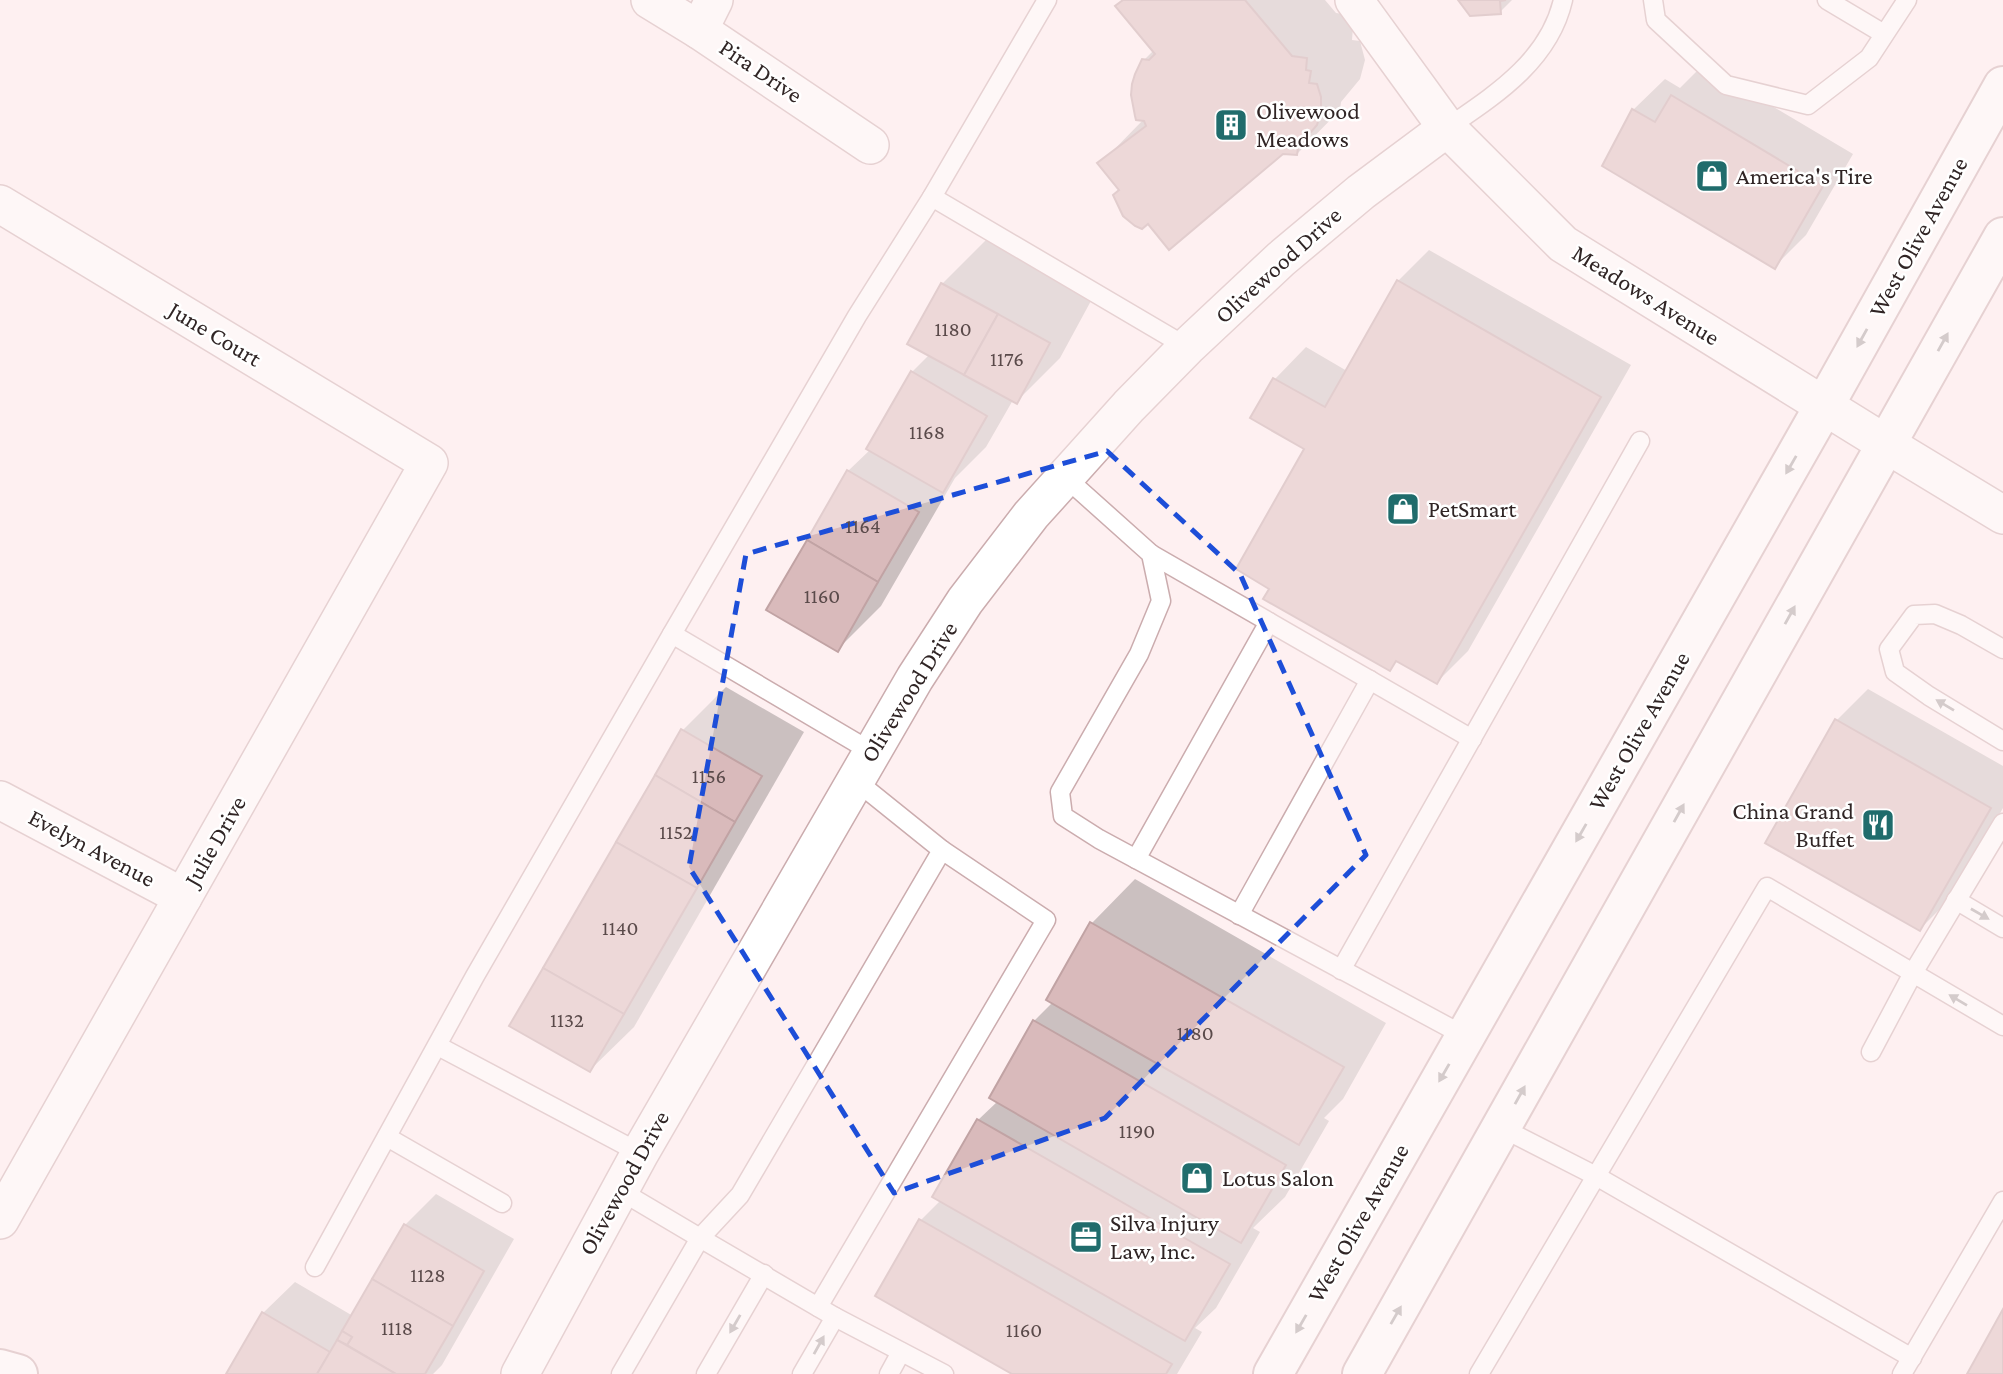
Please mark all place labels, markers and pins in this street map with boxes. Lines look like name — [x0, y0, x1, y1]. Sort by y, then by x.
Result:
place label: Olivewood Meadows — [1256, 97, 1360, 152]
building icon: Olivewood Meadows — [1212, 106, 1250, 144]
shop icon: America's Tire — [1693, 157, 1731, 195]
place label: America's Tire — [1736, 162, 1873, 189]
shop icon: PetSmart — [1384, 490, 1422, 528]
place label: PetSmart — [1428, 495, 1517, 522]
place label: China Grand Buffet — [1732, 797, 1855, 852]
restaurant icon: China Grand Buffet — [1859, 806, 1897, 844]
shop icon: Lotus Salon — [1178, 1159, 1216, 1197]
place label: Lotus Salon — [1222, 1164, 1334, 1191]
place label: Silva Injury Law, Inc. — [1110, 1209, 1220, 1264]
office icon: Silva Injury Law, Inc. — [1067, 1218, 1105, 1256]

